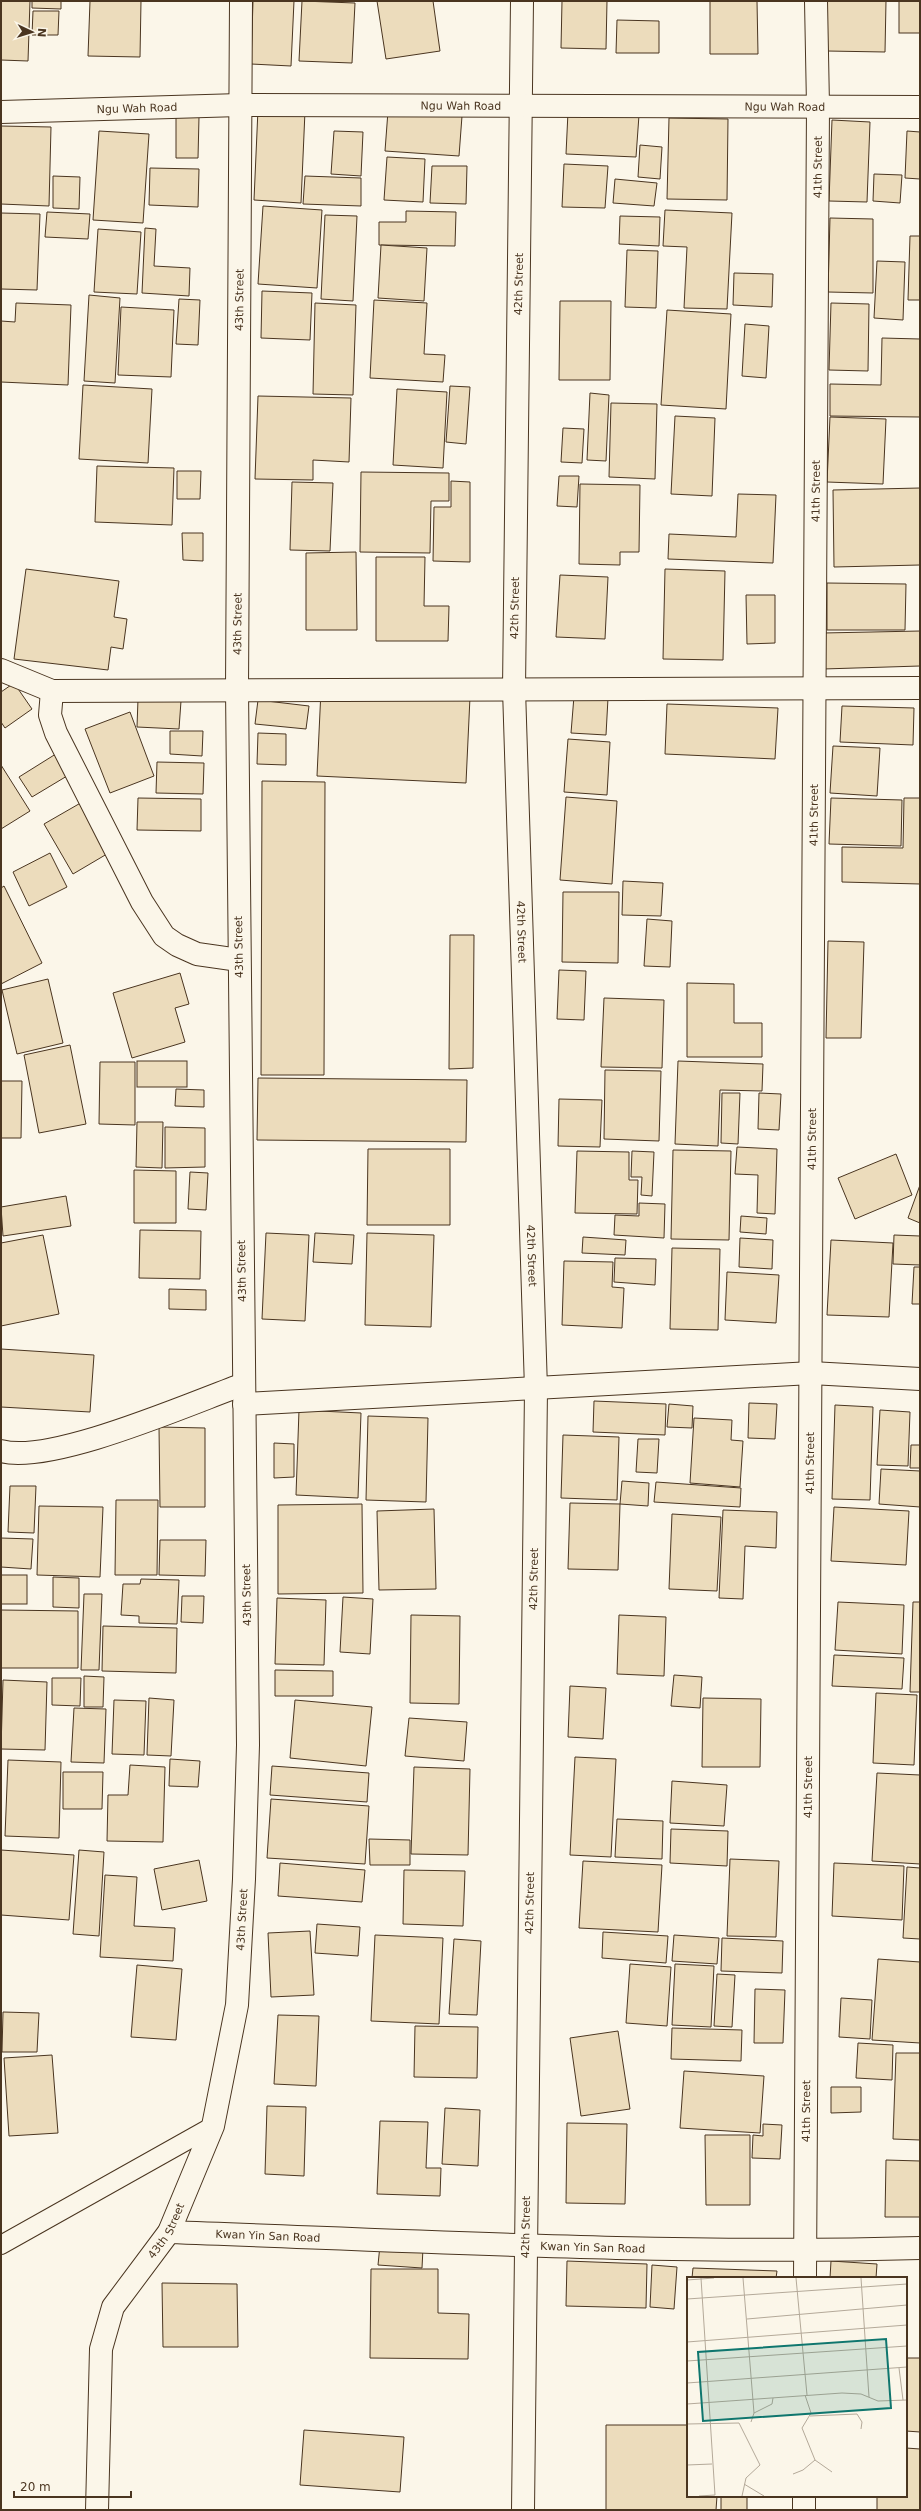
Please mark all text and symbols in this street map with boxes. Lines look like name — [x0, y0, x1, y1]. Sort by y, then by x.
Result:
north arrow — [12, 12, 52, 52]
text: N — [35, 28, 48, 38]
street label: Ngu Wah Road — [421, 99, 501, 112]
street label: Ngu Wah Road — [96, 100, 177, 116]
street label: Ngu Wah Road — [745, 100, 825, 113]
street label: 41th Street — [811, 135, 824, 198]
street label: 42th Street — [512, 252, 526, 315]
street label: 43th Street — [233, 268, 246, 331]
street label: 41th Street — [809, 459, 822, 522]
street label: 42th Street — [508, 576, 522, 639]
street label: 43th Street — [231, 592, 244, 655]
street label: 41th Street — [807, 783, 820, 846]
street label: 42th Street — [514, 900, 529, 964]
street label: 43th Street — [232, 915, 246, 978]
street label: 41th Street — [805, 1107, 819, 1170]
street label: 42th Street — [524, 1224, 539, 1288]
street label: 43th Street — [235, 1239, 249, 1302]
street label: 41th Street — [803, 1431, 817, 1494]
street label: 42th Street — [527, 1547, 541, 1610]
street label: 43th Street — [240, 1563, 254, 1626]
street label: 41th Street — [801, 1755, 815, 1818]
street label: 42th Street — [523, 1871, 537, 1934]
street label: 43th Street — [234, 1887, 250, 1951]
street label: 41th Street — [799, 2079, 813, 2142]
street label: 42th Street — [519, 2195, 533, 2258]
street label: 43th Street — [145, 2200, 187, 2261]
street label: Kwan Yin San Road — [215, 2227, 321, 2244]
street label: Kwan Yin San Road — [540, 2239, 645, 2255]
inset map — [687, 2277, 907, 2497]
scale bar — [14, 2473, 131, 2499]
text: 20 m — [20, 2480, 51, 2494]

